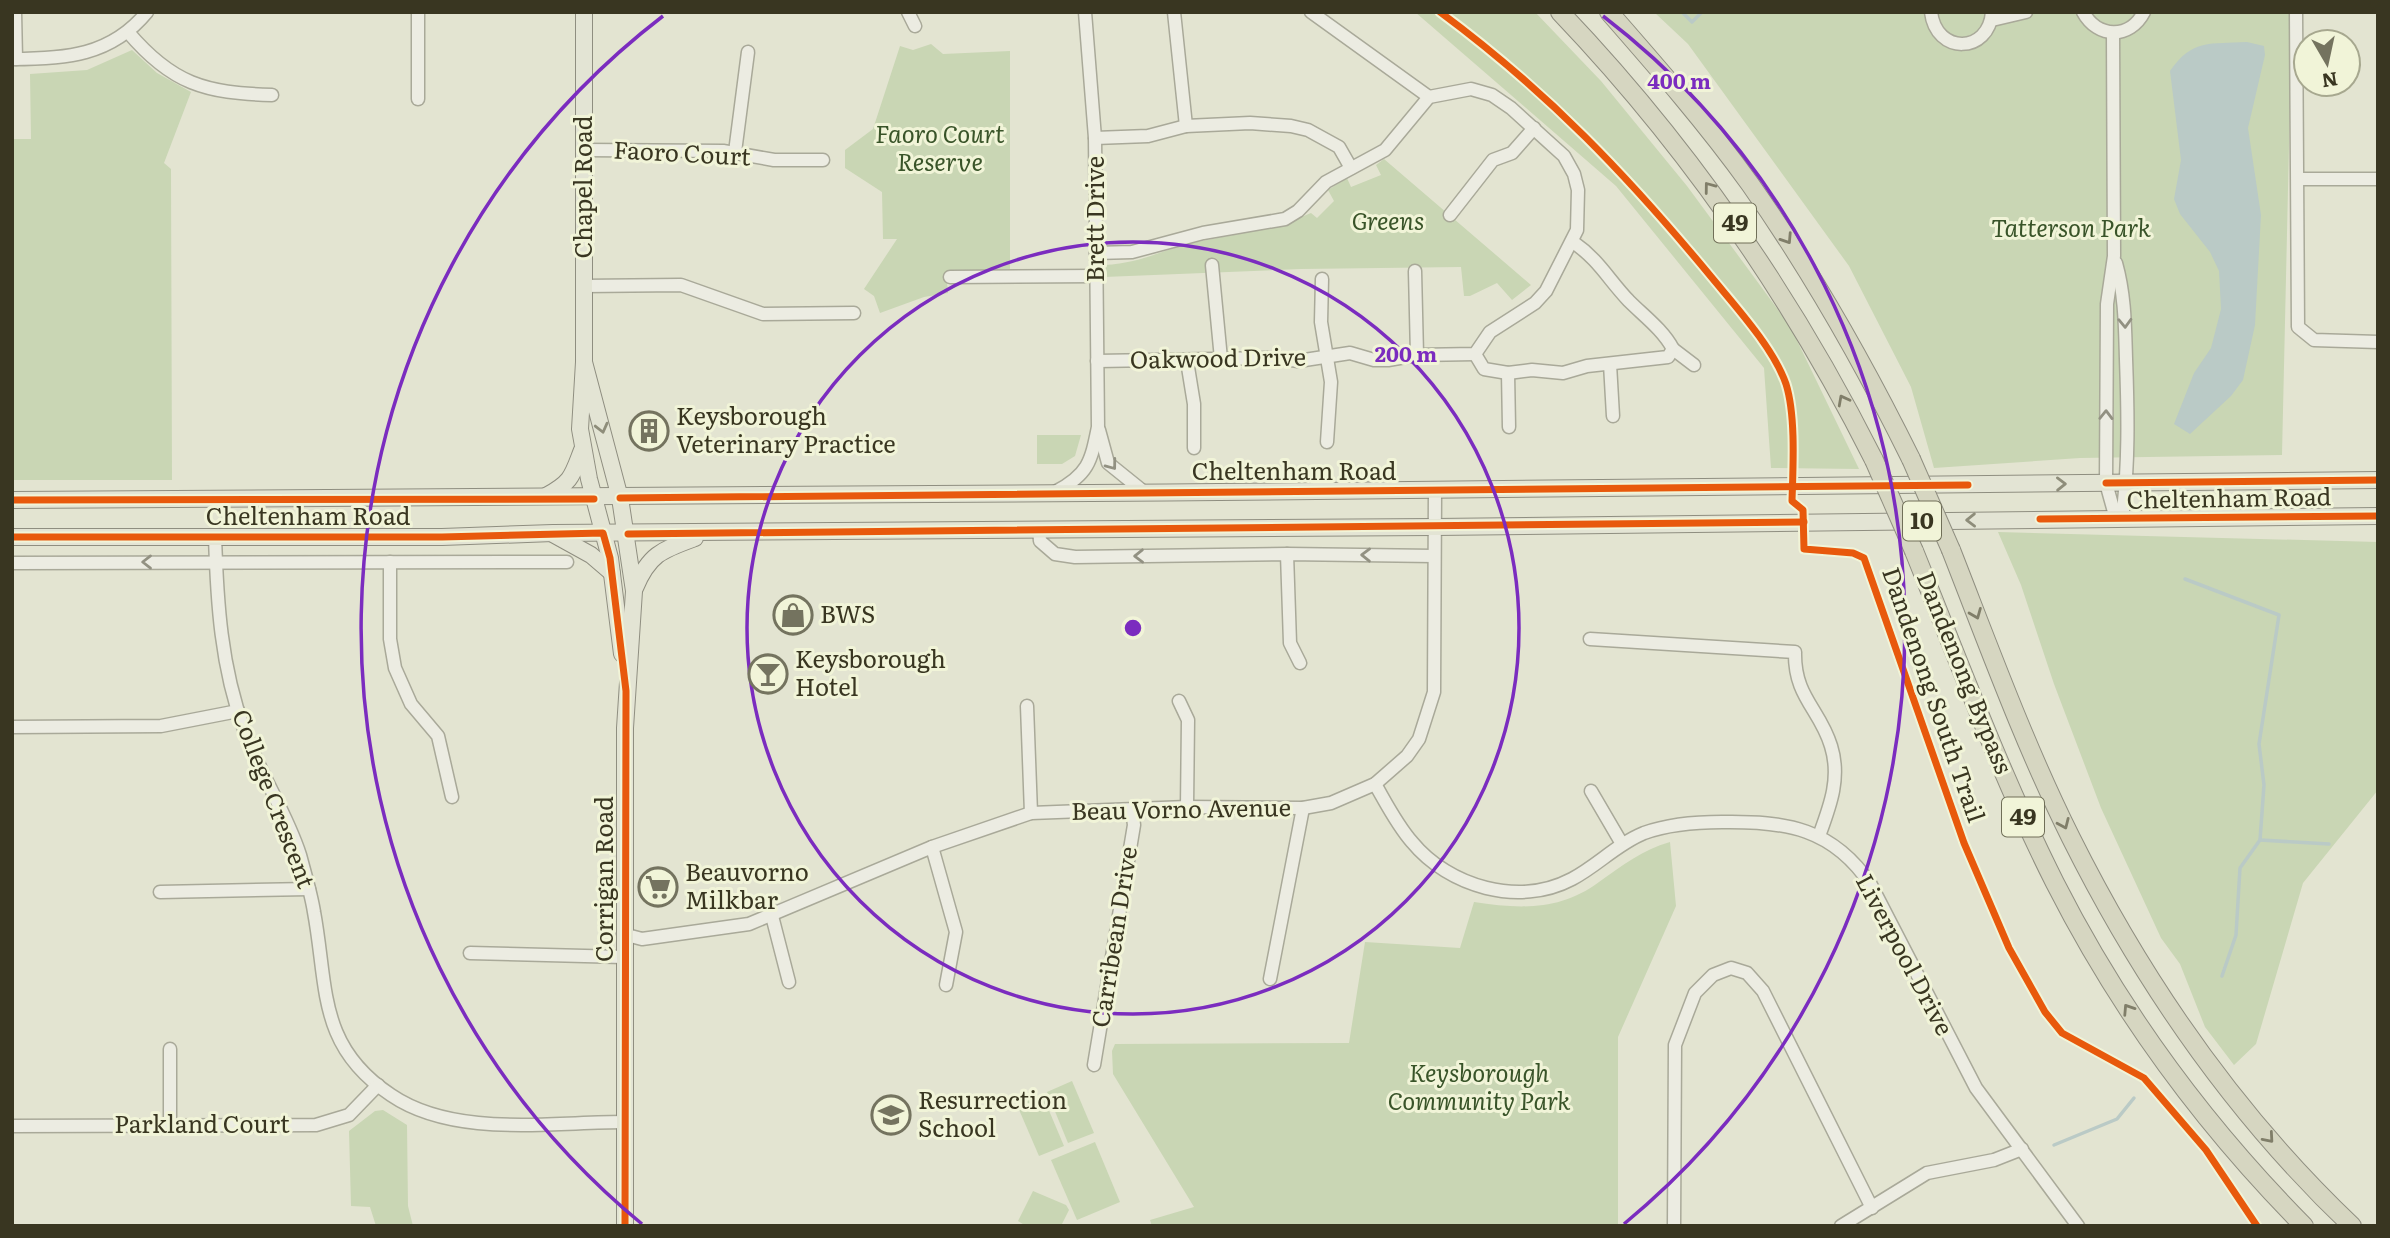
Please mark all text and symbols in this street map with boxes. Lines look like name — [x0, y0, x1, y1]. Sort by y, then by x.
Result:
north arrow — [2292, 28, 2362, 98]
text: 400 m — [1647, 64, 1711, 95]
text: N — [2320, 66, 2340, 96]
street label: Chapel Road — [564, 115, 599, 259]
park label: Faoro Court Reserve — [875, 115, 1005, 178]
street label: Faoro Court — [613, 130, 752, 173]
street label: Brett Drive — [1076, 156, 1111, 282]
one-way arrow — [1704, 182, 1717, 194]
park label: Greens — [1352, 202, 1424, 237]
road number: 49 — [1714, 204, 1756, 243]
park label: Tatterson Park — [1991, 209, 2152, 244]
one-way arrow — [1778, 231, 1791, 244]
one-way arrow — [2117, 318, 2133, 329]
street label: Oakwood Drive — [1129, 337, 1306, 376]
text: 200 m — [1375, 337, 1437, 368]
one-way arrow — [1838, 394, 1851, 407]
place label: Keysborough Veterinary Practice — [676, 397, 896, 460]
one-way arrow — [2098, 409, 2114, 420]
building icon: Keysborough Veterinary Practice — [628, 410, 670, 452]
one-way arrow — [594, 422, 608, 434]
street label: Cheltenham Road — [1192, 452, 1397, 487]
one-way arrow — [1104, 457, 1116, 470]
one-way arrow — [2056, 476, 2067, 492]
street label: Cheltenham Road — [2126, 477, 2332, 516]
street label: Cheltenham Road — [206, 497, 411, 532]
road number: 10 — [1903, 502, 1941, 540]
one-way arrow — [1966, 512, 1976, 528]
one-way arrow — [1360, 547, 1371, 563]
one-way arrow — [1133, 548, 1143, 564]
one-way arrow — [142, 554, 152, 570]
street label: Dandenong South Trail — [1875, 562, 1995, 826]
street label: Dandenong Bypass — [1910, 566, 2023, 779]
shop icon: BWS — [772, 594, 814, 636]
place label: BWS — [820, 595, 875, 630]
one-way arrow — [1968, 607, 1982, 619]
centre of rings — [1121, 616, 1145, 640]
place label: Keysborough Hotel — [795, 640, 946, 703]
bar icon: Keysborough Hotel — [747, 653, 789, 695]
street label: College Crescent — [225, 704, 326, 893]
street label: Beau Vorno Avenue — [1071, 788, 1291, 827]
street label: Corrigan Road — [585, 796, 620, 962]
road number: 49 — [2002, 797, 2044, 836]
one-way arrow — [2056, 817, 2070, 829]
street label: Carribean Drive — [1081, 844, 1144, 1030]
place label: Beauvorno Milkbar — [685, 853, 809, 916]
supermarket icon: Beauvorno Milkbar — [637, 866, 679, 908]
street label: Liverpool Drive — [1849, 867, 1963, 1041]
one-way arrow — [2124, 1003, 2137, 1016]
park label: Keysborough Community Park — [1387, 1054, 1571, 1117]
place label: Resurrection School — [918, 1081, 1067, 1144]
school or university icon: Resurrection School — [870, 1094, 912, 1136]
street label: Parkland Court — [114, 1105, 290, 1140]
one-way arrow — [2261, 1130, 2273, 1143]

